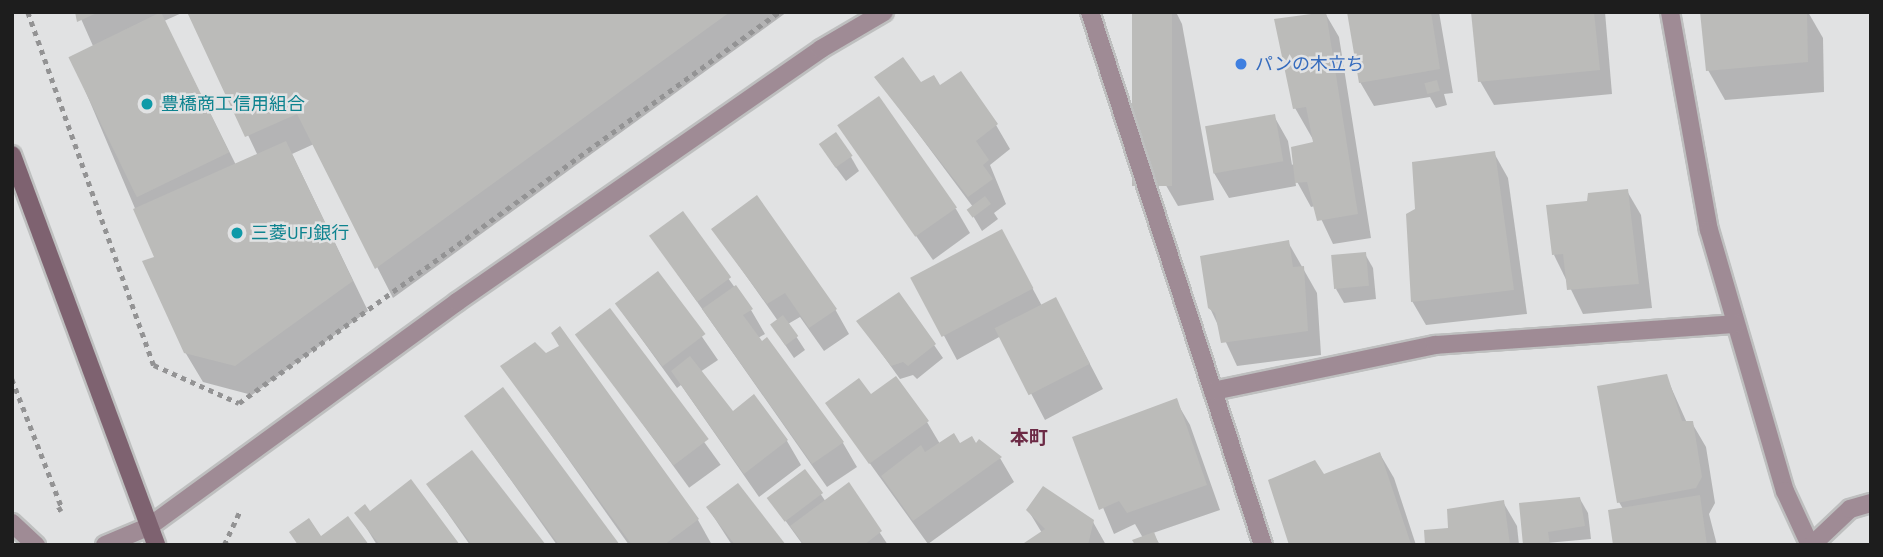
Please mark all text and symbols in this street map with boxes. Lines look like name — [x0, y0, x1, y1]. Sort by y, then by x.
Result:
place label: パンの木立ち — [1255, 53, 1363, 75]
marker: パンの木立ち — [1233, 56, 1249, 72]
place label: 豊橋商工信用組合 — [161, 93, 305, 115]
marker: 豊橋商工信用組合 — [139, 96, 155, 112]
place label: 三菱UFJ銀行 — [251, 222, 349, 244]
marker: 三菱UFJ銀行 — [229, 225, 245, 241]
district label: 本町 — [1010, 427, 1048, 449]

